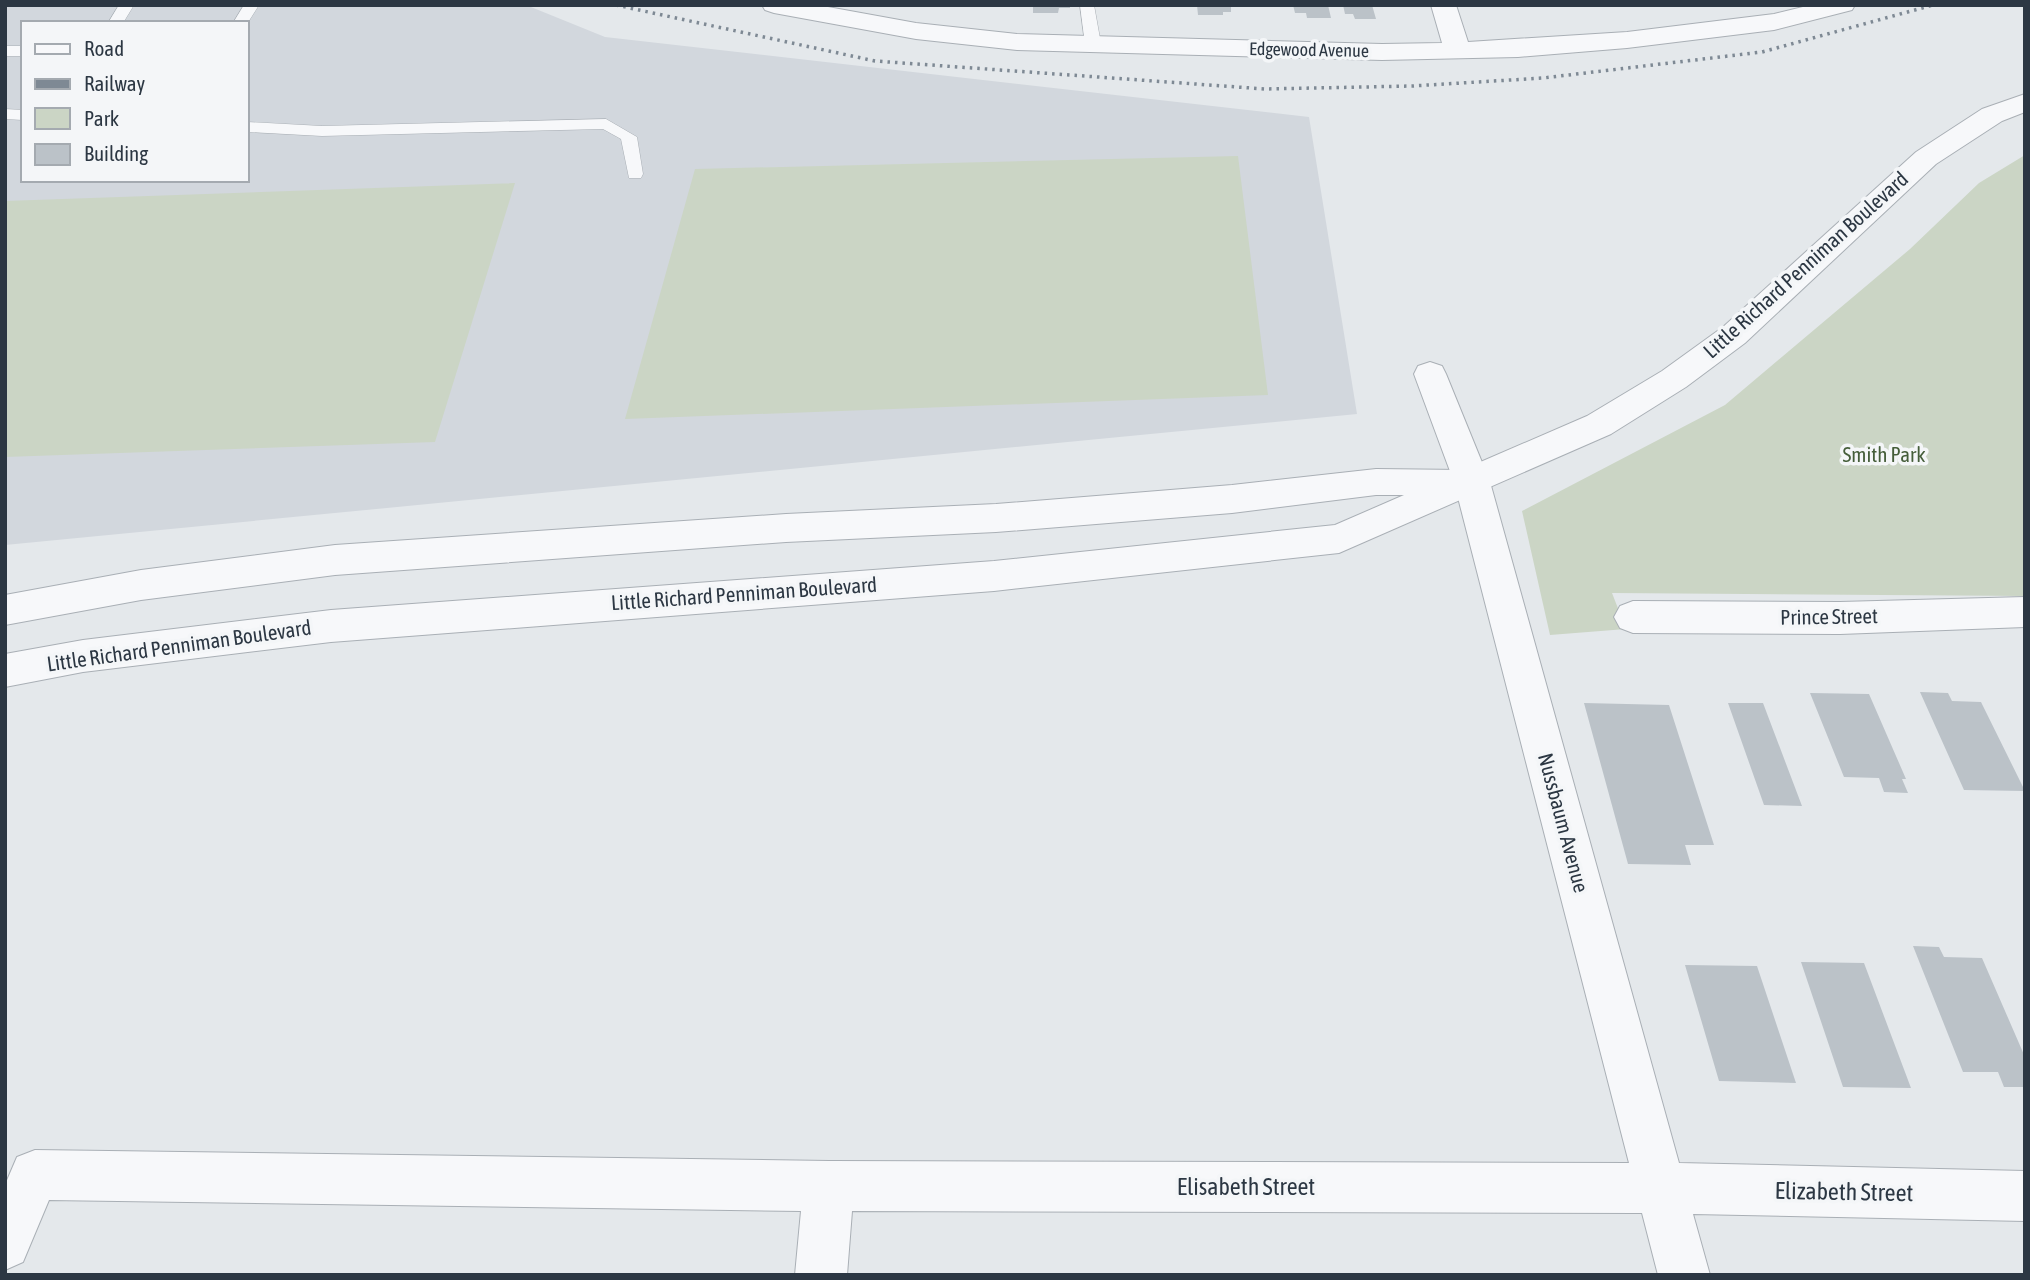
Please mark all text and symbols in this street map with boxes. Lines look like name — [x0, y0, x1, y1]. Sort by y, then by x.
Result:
legend — [21, 21, 248, 182]
text: Road — [84, 36, 124, 60]
street label: Edgewood Avenue — [1249, 38, 1369, 61]
text: Railway — [84, 71, 146, 95]
text: Park — [84, 106, 119, 130]
text: Building — [84, 141, 148, 165]
street label: Little Richard Penniman Boulevard — [1698, 166, 1912, 362]
park label: Smith Park — [1843, 442, 1925, 466]
street label: Little Richard Penniman Boulevard — [610, 572, 878, 614]
street label: Prince Street — [1780, 603, 1878, 629]
street label: Little Richard Penniman Boulevard — [45, 615, 313, 675]
street label: Nussbaum Avenue — [1534, 750, 1594, 895]
street label: Elisabeth Street — [1177, 1173, 1315, 1200]
street label: Elizabeth Street — [1774, 1177, 1914, 1206]

